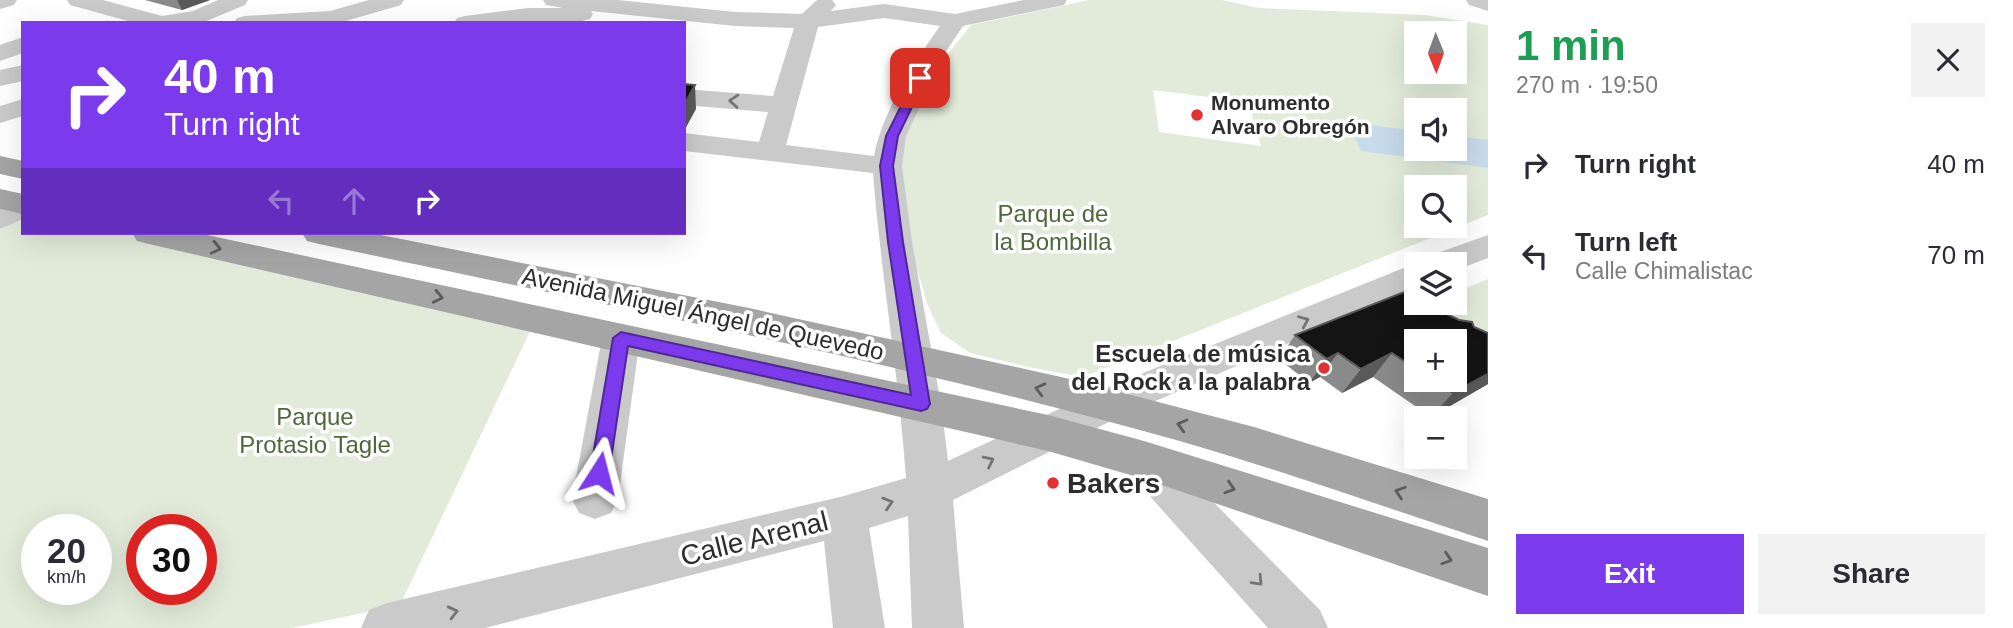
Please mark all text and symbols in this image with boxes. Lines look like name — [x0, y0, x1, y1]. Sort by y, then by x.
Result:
north arrow — [1404, 21, 1466, 84]
map controls — [1404, 21, 1467, 469]
text: 1 min — [1516, 22, 1626, 69]
button: close — [1911, 23, 1985, 97]
pin — [890, 48, 950, 108]
icon: right — [49, 49, 140, 140]
text: 40 m — [164, 49, 276, 103]
icon: arrive — [901, 59, 939, 97]
text: 270 m · 19:50 — [1516, 72, 1658, 98]
place label: Monumento Alvaro Obregón — [1211, 91, 1370, 138]
one-way arrow — [728, 94, 739, 109]
button: sound — [1404, 98, 1467, 161]
text: Turn right — [164, 106, 300, 142]
marker: Monumento Alvaro Obregón — [1189, 107, 1205, 123]
icon: right — [1516, 146, 1554, 184]
text: Turn right — [1575, 149, 1696, 179]
text: 40 m — [1927, 149, 1985, 179]
button: search — [1404, 175, 1467, 238]
icon: left — [262, 182, 300, 220]
icon: ahead — [335, 182, 373, 220]
icon: right — [408, 182, 446, 220]
park label: Parque de la Bombilla — [994, 200, 1112, 255]
text: Turn left — [1575, 227, 1677, 257]
icon: left — [1516, 237, 1554, 275]
one-way arrow — [210, 239, 222, 254]
text: 70 m — [1927, 240, 1985, 270]
button: layers — [1404, 252, 1467, 315]
text: Calle Chimalistac — [1575, 258, 1753, 284]
street label: Avenida Miguel Ángel de Quevedo — [520, 262, 886, 365]
one-way arrow — [432, 288, 444, 303]
one-way arrow — [1297, 315, 1309, 329]
button: + — [1404, 329, 1467, 392]
place label: Escuela de música del Rock a la palabra — [1071, 340, 1311, 395]
marker: Escuela de música del Rock a la palabra — [1316, 360, 1332, 376]
one-way arrow — [1034, 383, 1046, 397]
park label: Parque Protasio Tagle — [239, 403, 391, 458]
button: − — [1404, 406, 1467, 469]
one-way arrow — [1176, 419, 1188, 433]
position arrow — [562, 436, 636, 510]
one-way arrow — [982, 456, 994, 470]
place label: Bakers — [1067, 468, 1160, 499]
marker: Bakers — [1045, 475, 1061, 491]
one-way arrow — [1224, 480, 1236, 494]
one-way arrow — [1394, 485, 1406, 500]
one-way arrow — [882, 496, 894, 511]
street label: Calle Arenal — [677, 505, 831, 572]
speed limit sign: 30 — [126, 514, 217, 605]
text: 20 — [47, 531, 86, 570]
button: Exit — [1516, 534, 1744, 614]
button: Share — [1758, 534, 1985, 614]
one-way arrow — [1440, 551, 1452, 565]
text: km/h — [47, 567, 86, 587]
one-way arrow — [1250, 573, 1263, 586]
one-way arrow — [447, 606, 459, 620]

